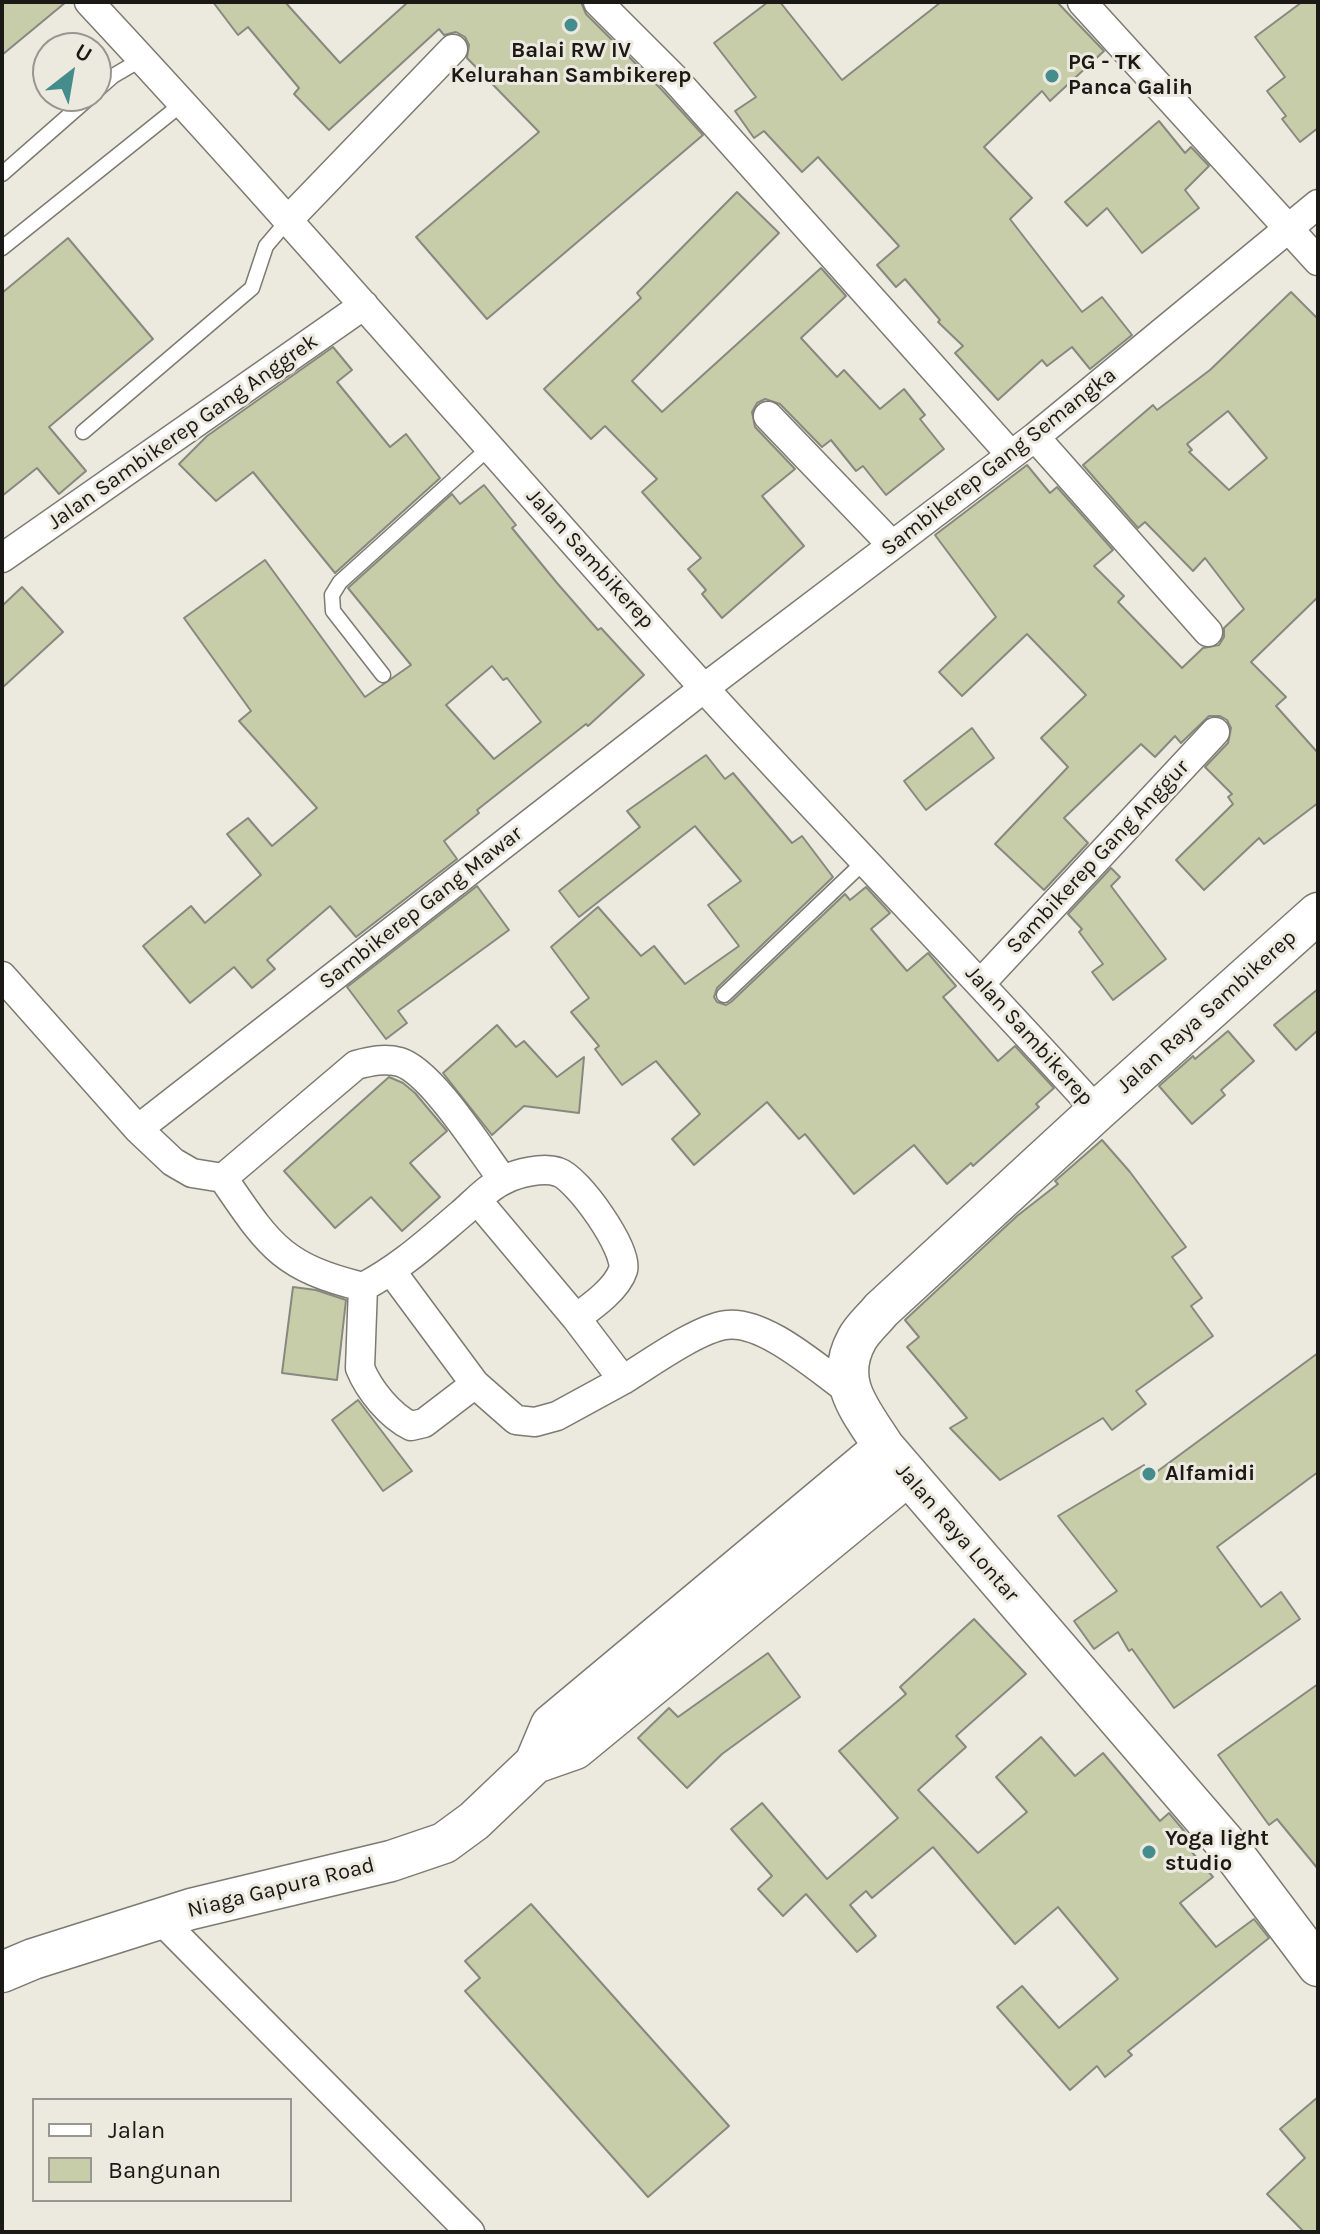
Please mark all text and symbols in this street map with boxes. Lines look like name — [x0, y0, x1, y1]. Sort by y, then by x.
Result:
marker: Balai RW IV Kelurahan Sambikerep — [562, 16, 580, 34]
north arrow — [32, 32, 112, 112]
text: U — [70, 38, 97, 68]
place label: Balai RW IV Kelurahan Sambikerep — [451, 38, 691, 90]
place label: PG - TK Panca Galih — [1068, 50, 1193, 102]
marker: PG - TK Panca Galih — [1043, 67, 1061, 85]
street label: Jalan Sambikerep Gang Anggrek — [43, 328, 323, 536]
street label: Sambikerep Gang Semangka — [876, 362, 1122, 562]
street label: Jalan Sambikerep — [520, 484, 660, 634]
street label: Sambikerep Gang Anggur — [1001, 754, 1195, 960]
street label: Sambikerep Gang Mawar — [314, 820, 528, 996]
street label: Jalan Raya Sambikerep — [1112, 924, 1302, 1100]
street label: Jalan Sambikerep — [959, 961, 1099, 1111]
street label: Jalan Raya Lontar — [890, 1458, 1024, 1608]
place label: Alfamidi — [1165, 1461, 1255, 1487]
marker: Alfamidi — [1140, 1465, 1158, 1483]
place label: Yoga light studio — [1165, 1826, 1269, 1878]
marker: Yoga light studio — [1140, 1843, 1158, 1861]
street label: Niaga Gapura Road — [185, 1852, 377, 1924]
legend — [32, 2098, 292, 2202]
text: Jalan — [108, 2116, 165, 2144]
text: Bangunan — [108, 2156, 221, 2184]

